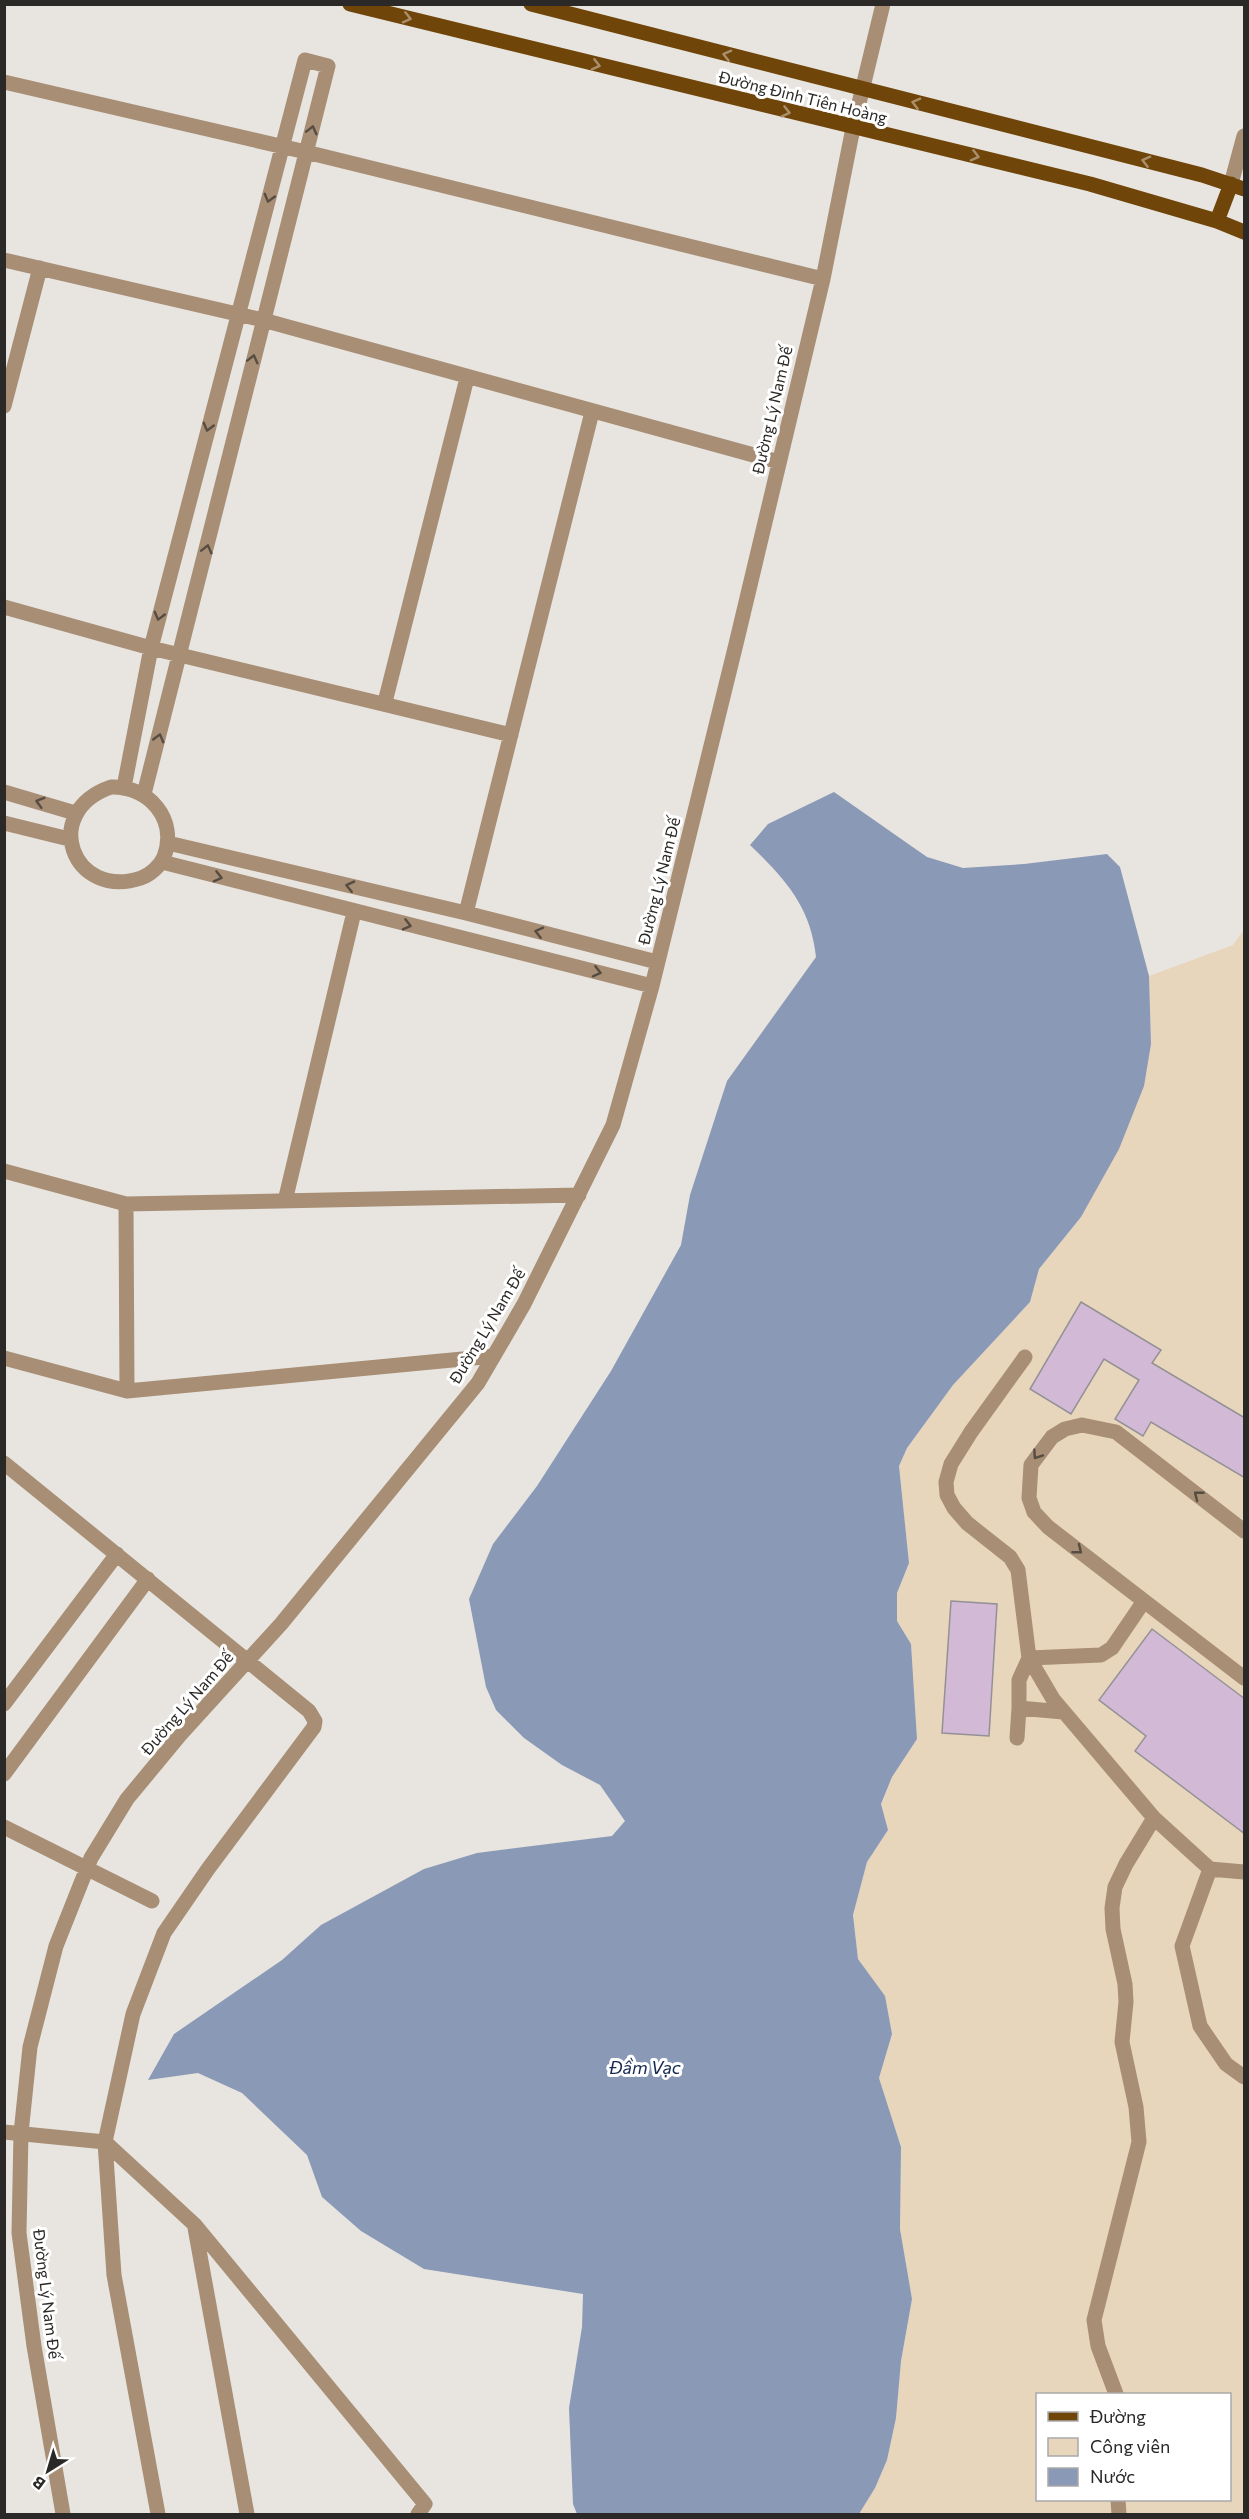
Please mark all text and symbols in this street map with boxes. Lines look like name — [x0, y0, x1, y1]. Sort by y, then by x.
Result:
one-way arrow — [402, 11, 412, 24]
one-way arrow — [722, 49, 732, 62]
one-way arrow — [591, 58, 601, 71]
street label: Đường Đinh Tiên Hoàng — [716, 66, 890, 127]
one-way arrow — [911, 97, 921, 110]
one-way arrow — [780, 104, 790, 117]
one-way arrow — [304, 125, 317, 135]
one-way arrow — [970, 149, 980, 162]
one-way arrow — [1141, 155, 1151, 168]
one-way arrow — [263, 193, 276, 203]
street label: Đường Lý Nam Đế — [747, 343, 796, 477]
one-way arrow — [246, 355, 259, 365]
one-way arrow — [203, 422, 216, 432]
one-way arrow — [199, 544, 212, 554]
one-way arrow — [154, 610, 166, 621]
one-way arrow — [152, 733, 164, 744]
one-way arrow — [35, 797, 46, 809]
street label: Đường Lý Nam Đế — [633, 814, 684, 948]
one-way arrow — [213, 869, 223, 882]
one-way arrow — [345, 881, 355, 894]
one-way arrow — [402, 917, 412, 930]
one-way arrow — [534, 927, 544, 940]
one-way arrow — [591, 964, 601, 977]
street label: Đường Lý Nam Đế — [444, 1264, 529, 1387]
one-way arrow — [1033, 1449, 1044, 1460]
one-way arrow — [1194, 1492, 1205, 1503]
one-way arrow — [1071, 1542, 1082, 1553]
street label: Đường Lý Nam Đế — [136, 1646, 238, 1759]
water label: Đầm Vạc — [609, 2056, 681, 2078]
street label: Đường Lý Nam Đế — [30, 2227, 65, 2361]
legend — [1036, 2393, 1231, 2501]
text: Đường — [1089, 2405, 1146, 2427]
text: Công viên — [1090, 2435, 1170, 2457]
north arrow — [18, 2441, 78, 2501]
text: Nước — [1090, 2465, 1135, 2487]
text: B — [28, 2472, 49, 2494]

